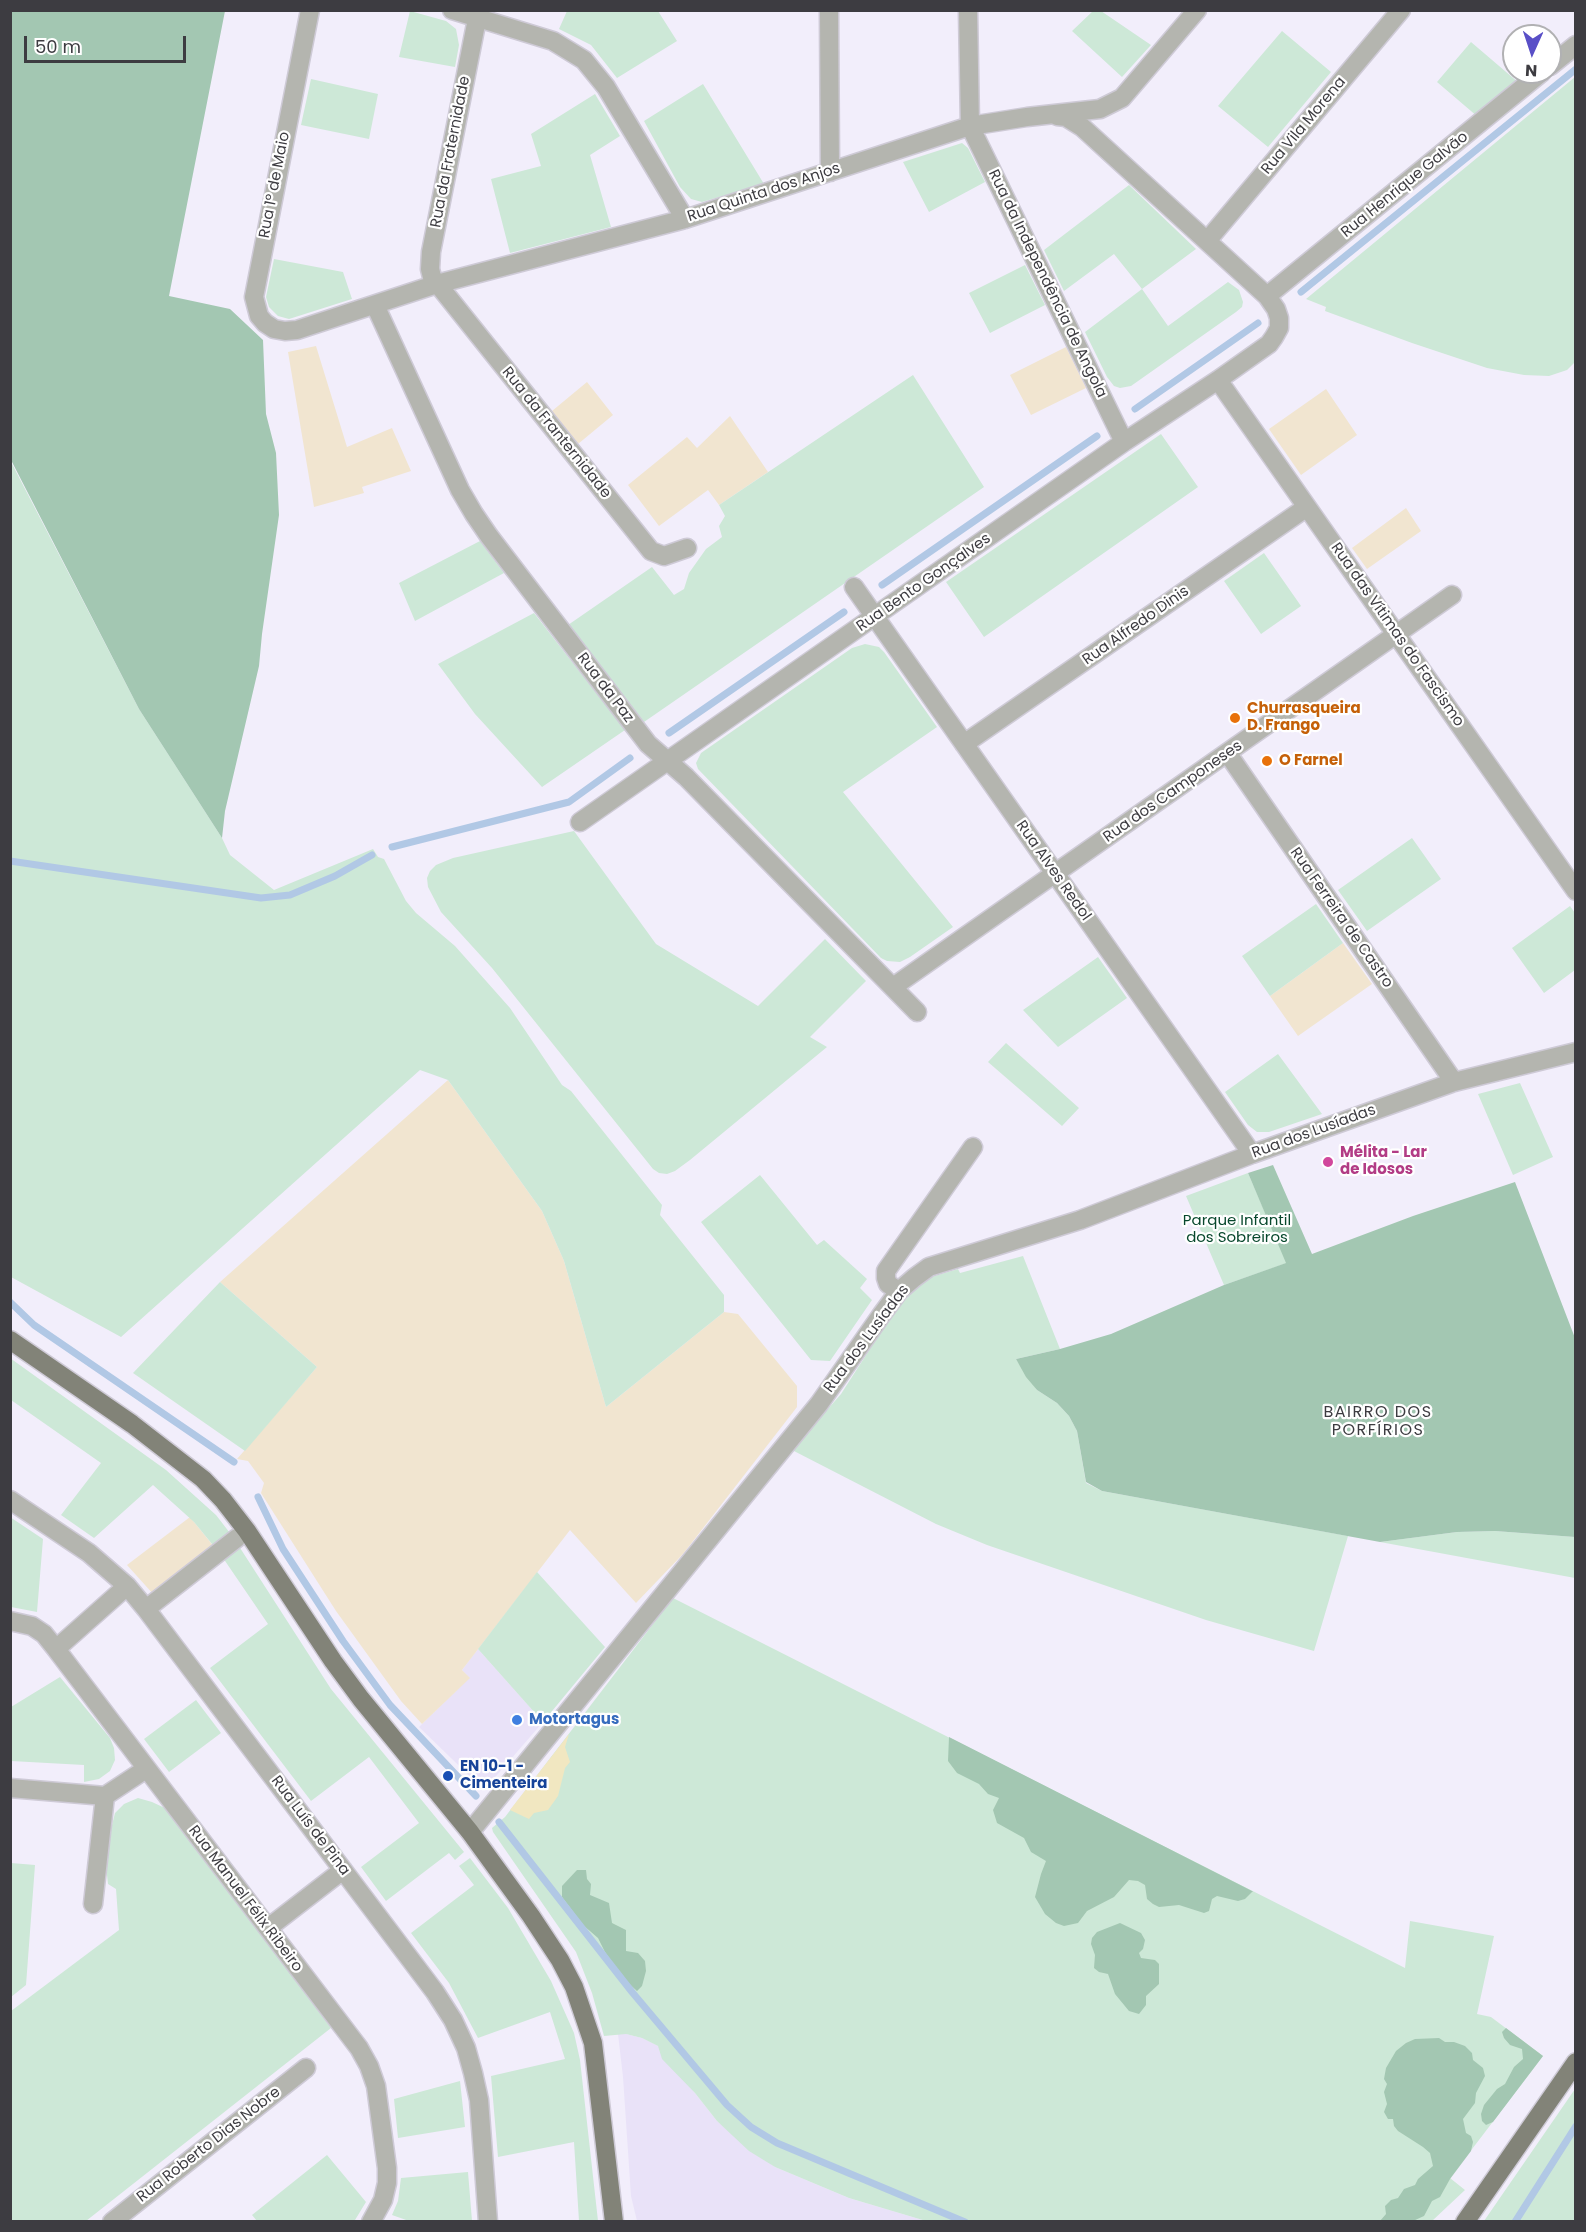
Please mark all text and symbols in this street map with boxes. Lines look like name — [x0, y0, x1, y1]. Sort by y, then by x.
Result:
scale bar — [27, 24, 189, 62]
north arrow — [1502, 24, 1562, 84]
text: 50 m — [35, 34, 81, 59]
text: N — [1525, 59, 1538, 82]
street label: Rua Vila Morena — [1258, 74, 1350, 178]
street label: Rua da Fraternidade — [427, 75, 475, 229]
street label: Rua Henrique Galvão — [1338, 128, 1472, 242]
street label: Rua 1º de Maio — [256, 130, 294, 240]
street label: Rua Quinta dos Anjos — [685, 160, 843, 226]
street label: Rua da Independência de Angola — [984, 167, 1110, 401]
street label: Rua da Franternidade — [498, 364, 614, 502]
street label: Rua Bento Gonçalves — [854, 530, 994, 636]
street label: Rua das Vítimas do Fascismo — [1326, 540, 1468, 730]
street label: Rua Alfredo Dinis — [1079, 583, 1193, 669]
street label: Rua da Paz — [573, 650, 637, 726]
place label: Churrasqueira D. Frango — [1247, 700, 1361, 735]
marker: Churrasqueira D. Frango — [1228, 711, 1242, 725]
street label: Rua dos Camponeses — [1100, 737, 1246, 847]
place label: O Farnel — [1279, 752, 1343, 770]
marker: O Farnel — [1260, 754, 1274, 768]
street label: Rua Alves Redol — [1012, 817, 1094, 925]
street label: Rua Ferreira de Castro — [1286, 844, 1396, 992]
street label: Rua dos Lusíadas — [1250, 1101, 1378, 1163]
place label: Mélita - Lar de Idosos — [1340, 1144, 1427, 1179]
marker: Mélita - Lar de Idosos — [1321, 1155, 1335, 1169]
park label: Parque Infantil dos Sobreiros — [1183, 1212, 1291, 1247]
street label: Rua dos Lusíadas — [821, 1282, 913, 1396]
district label: BAIRRO DOS PORFÍRIOS — [1323, 1403, 1433, 1441]
place label: Motortagus — [529, 1711, 619, 1729]
marker: Motortagus — [510, 1713, 524, 1727]
place label: EN 10-1 - Cimenteira — [460, 1758, 547, 1793]
marker: EN 10-1 - Cimenteira — [441, 1769, 455, 1783]
street label: Rua Luís de Pina — [267, 1773, 353, 1879]
street label: Rua Manuel Félix Ribeiro — [184, 1822, 306, 1976]
street label: Rua Roberto Dias Nobre — [134, 2083, 284, 2207]

